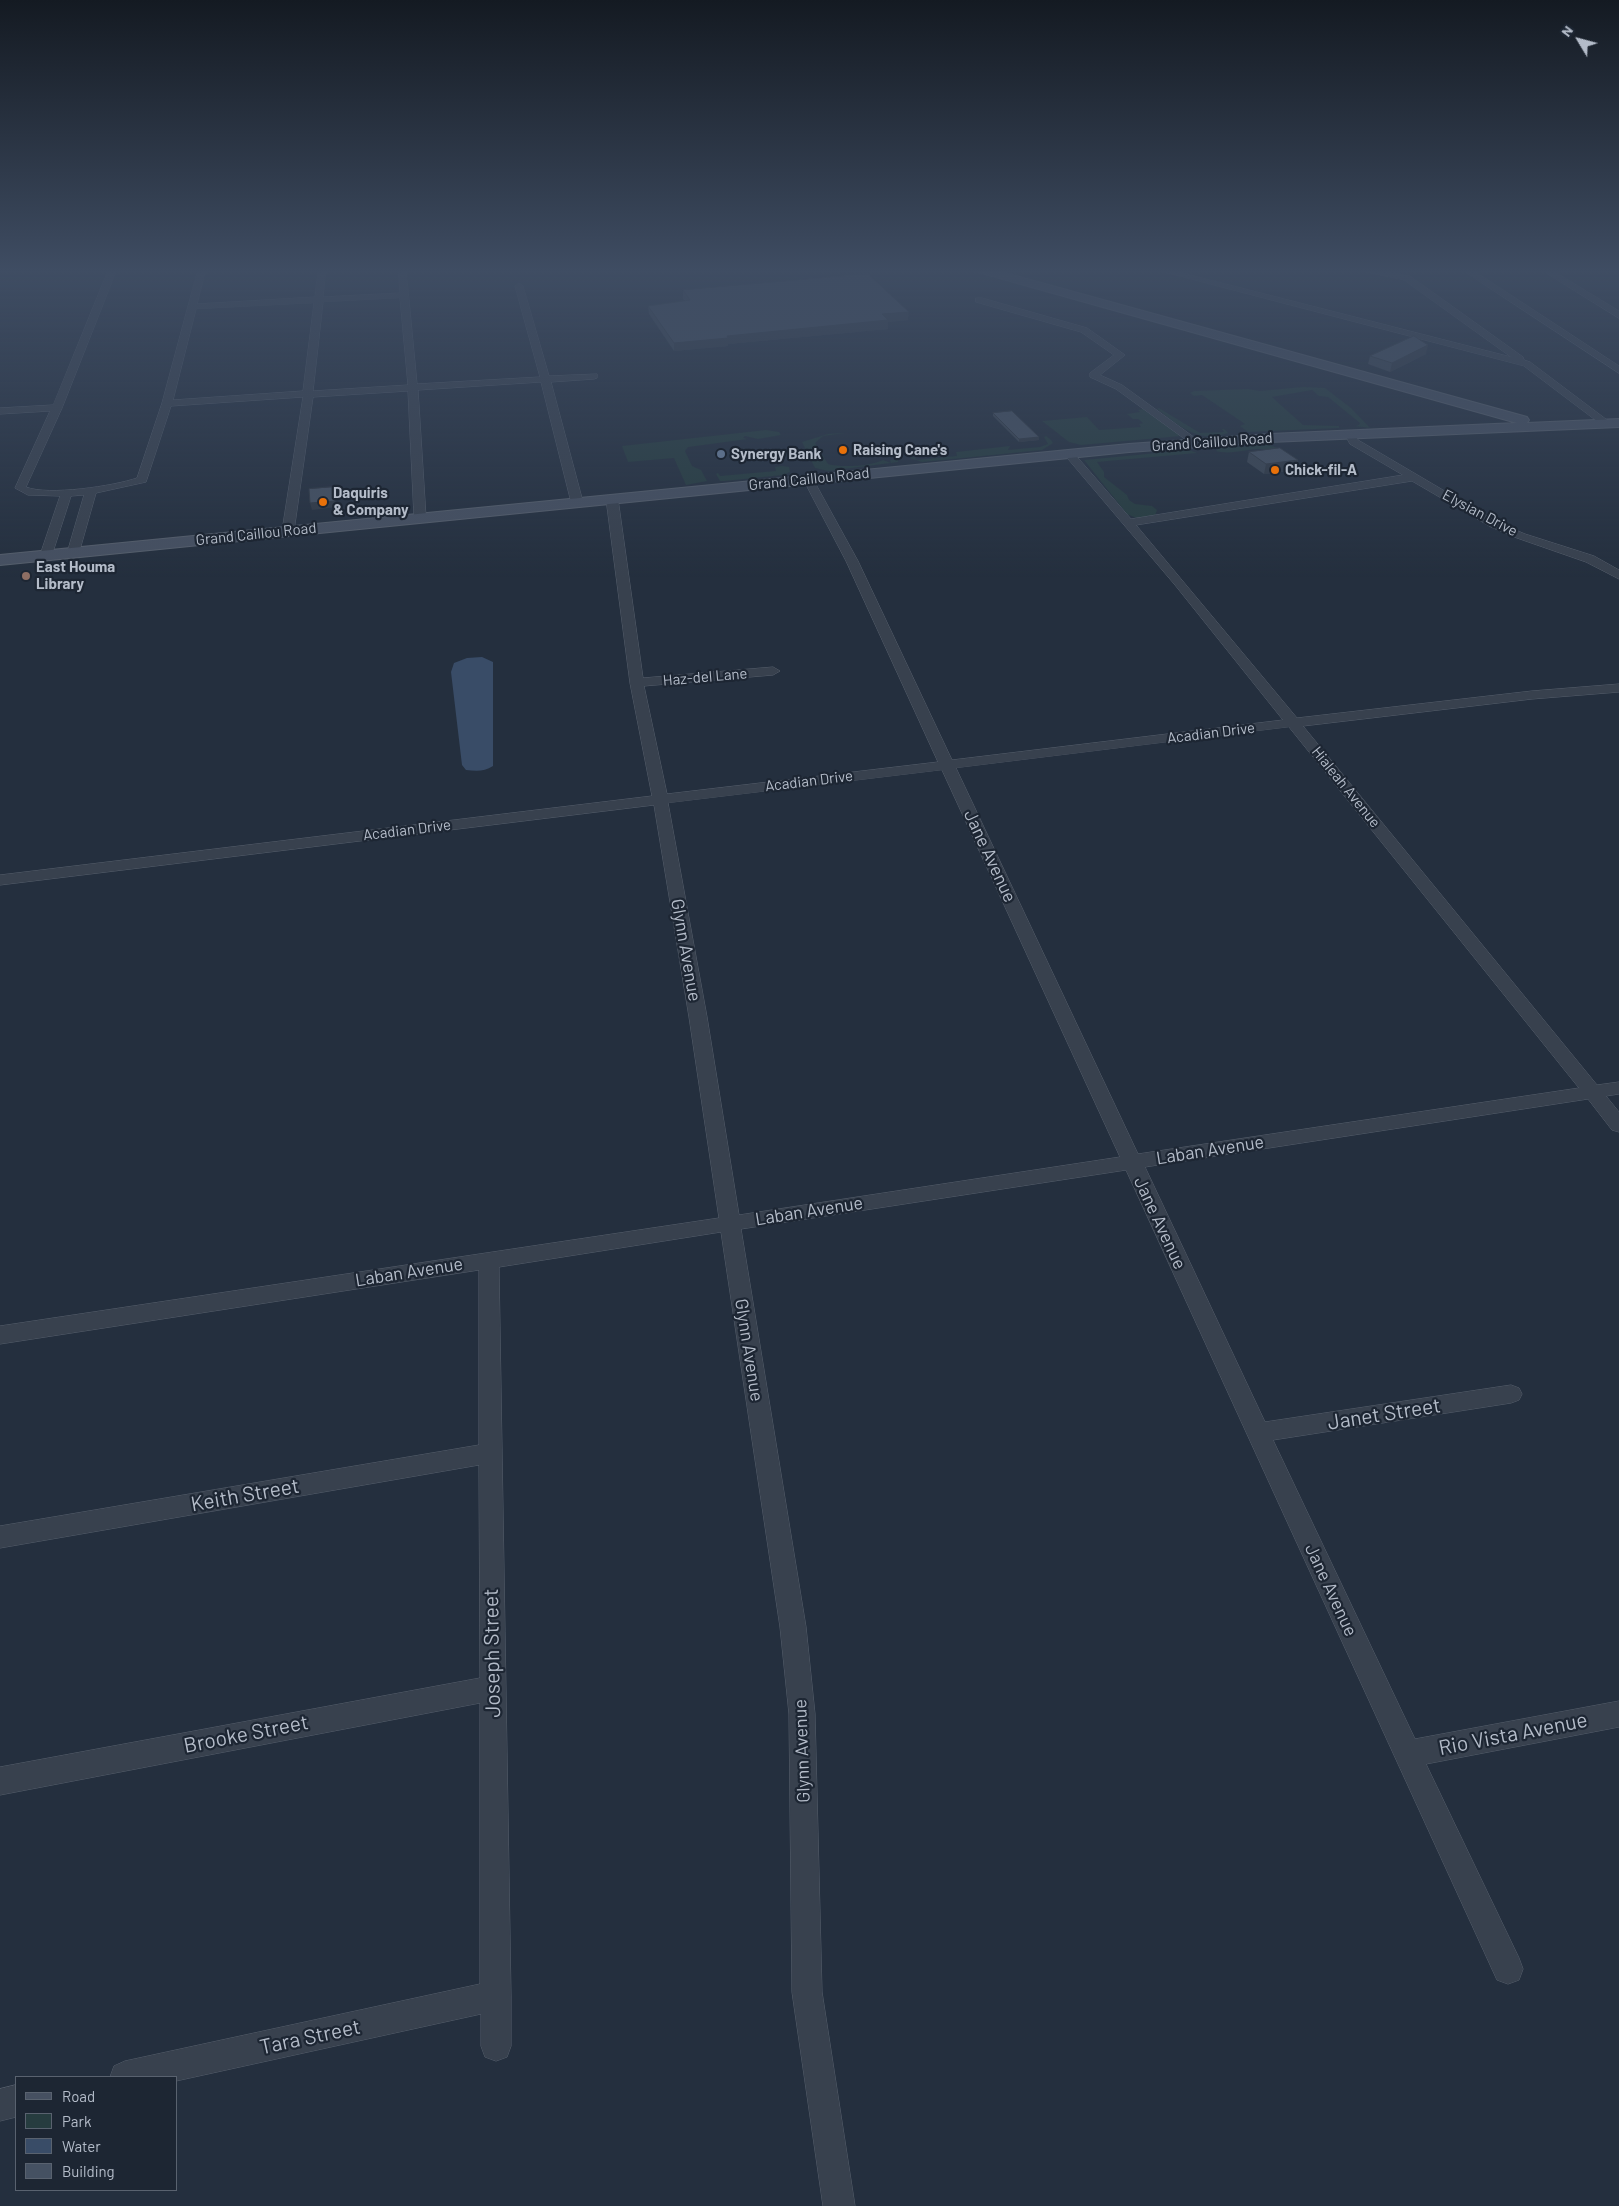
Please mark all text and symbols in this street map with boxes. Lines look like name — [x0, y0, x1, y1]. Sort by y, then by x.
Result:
north arrow — [1554, 15, 1604, 65]
text: N — [1557, 22, 1576, 40]
street label: Grand Caillou Road — [1151, 429, 1273, 455]
place label: Raising Cane's — [853, 441, 947, 459]
marker: Raising Cane's — [837, 444, 849, 456]
place label: Synergy Bank — [731, 445, 821, 463]
marker: Synergy Bank — [715, 448, 727, 460]
place label: Chick-fil-A — [1285, 461, 1357, 479]
street label: Grand Caillou Road — [748, 464, 870, 494]
marker: Chick-fil-A — [1269, 464, 1281, 476]
place label: Daquiris & Company — [333, 484, 408, 519]
street label: Elysian Drive — [1439, 486, 1521, 540]
marker: Daquiris & Company — [317, 496, 329, 508]
street label: Grand Caillou Road — [195, 519, 317, 549]
place label: East Houma Library — [36, 558, 115, 593]
marker: East Houma Library — [20, 570, 32, 582]
street label: Haz-del Lane — [662, 664, 748, 690]
street label: Acadian Drive — [1166, 719, 1256, 747]
street label: Hialeah Avenue — [1308, 743, 1384, 831]
street label: Acadian Drive — [764, 767, 854, 795]
street label: Jane Avenue — [959, 806, 1021, 906]
street label: Acadian Drive — [362, 816, 452, 844]
street label: Glynn Avenue — [666, 897, 706, 1003]
street label: Laban Avenue — [1155, 1131, 1265, 1169]
street label: Jane Avenue — [1129, 1173, 1191, 1273]
street label: Laban Avenue — [754, 1192, 864, 1230]
street label: Laban Avenue — [354, 1253, 464, 1291]
street label: Glynn Avenue — [730, 1297, 768, 1403]
street label: Janet Street — [1326, 1393, 1442, 1435]
street label: Keith Street — [189, 1473, 301, 1517]
street label: Jane Avenue — [1300, 1540, 1362, 1640]
street label: Joseph Street — [478, 1588, 506, 1718]
street label: Glynn Avenue — [789, 1699, 815, 1803]
street label: Rio Vista Avenue — [1436, 1707, 1590, 1761]
street label: Brooke Street — [182, 1710, 310, 1758]
street label: Tara Street — [257, 2014, 363, 2060]
legend — [15, 2076, 178, 2191]
text: Road — [62, 2087, 95, 2105]
text: Park — [62, 2112, 91, 2130]
text: Water — [62, 2137, 101, 2155]
text: Building — [62, 2162, 115, 2180]

